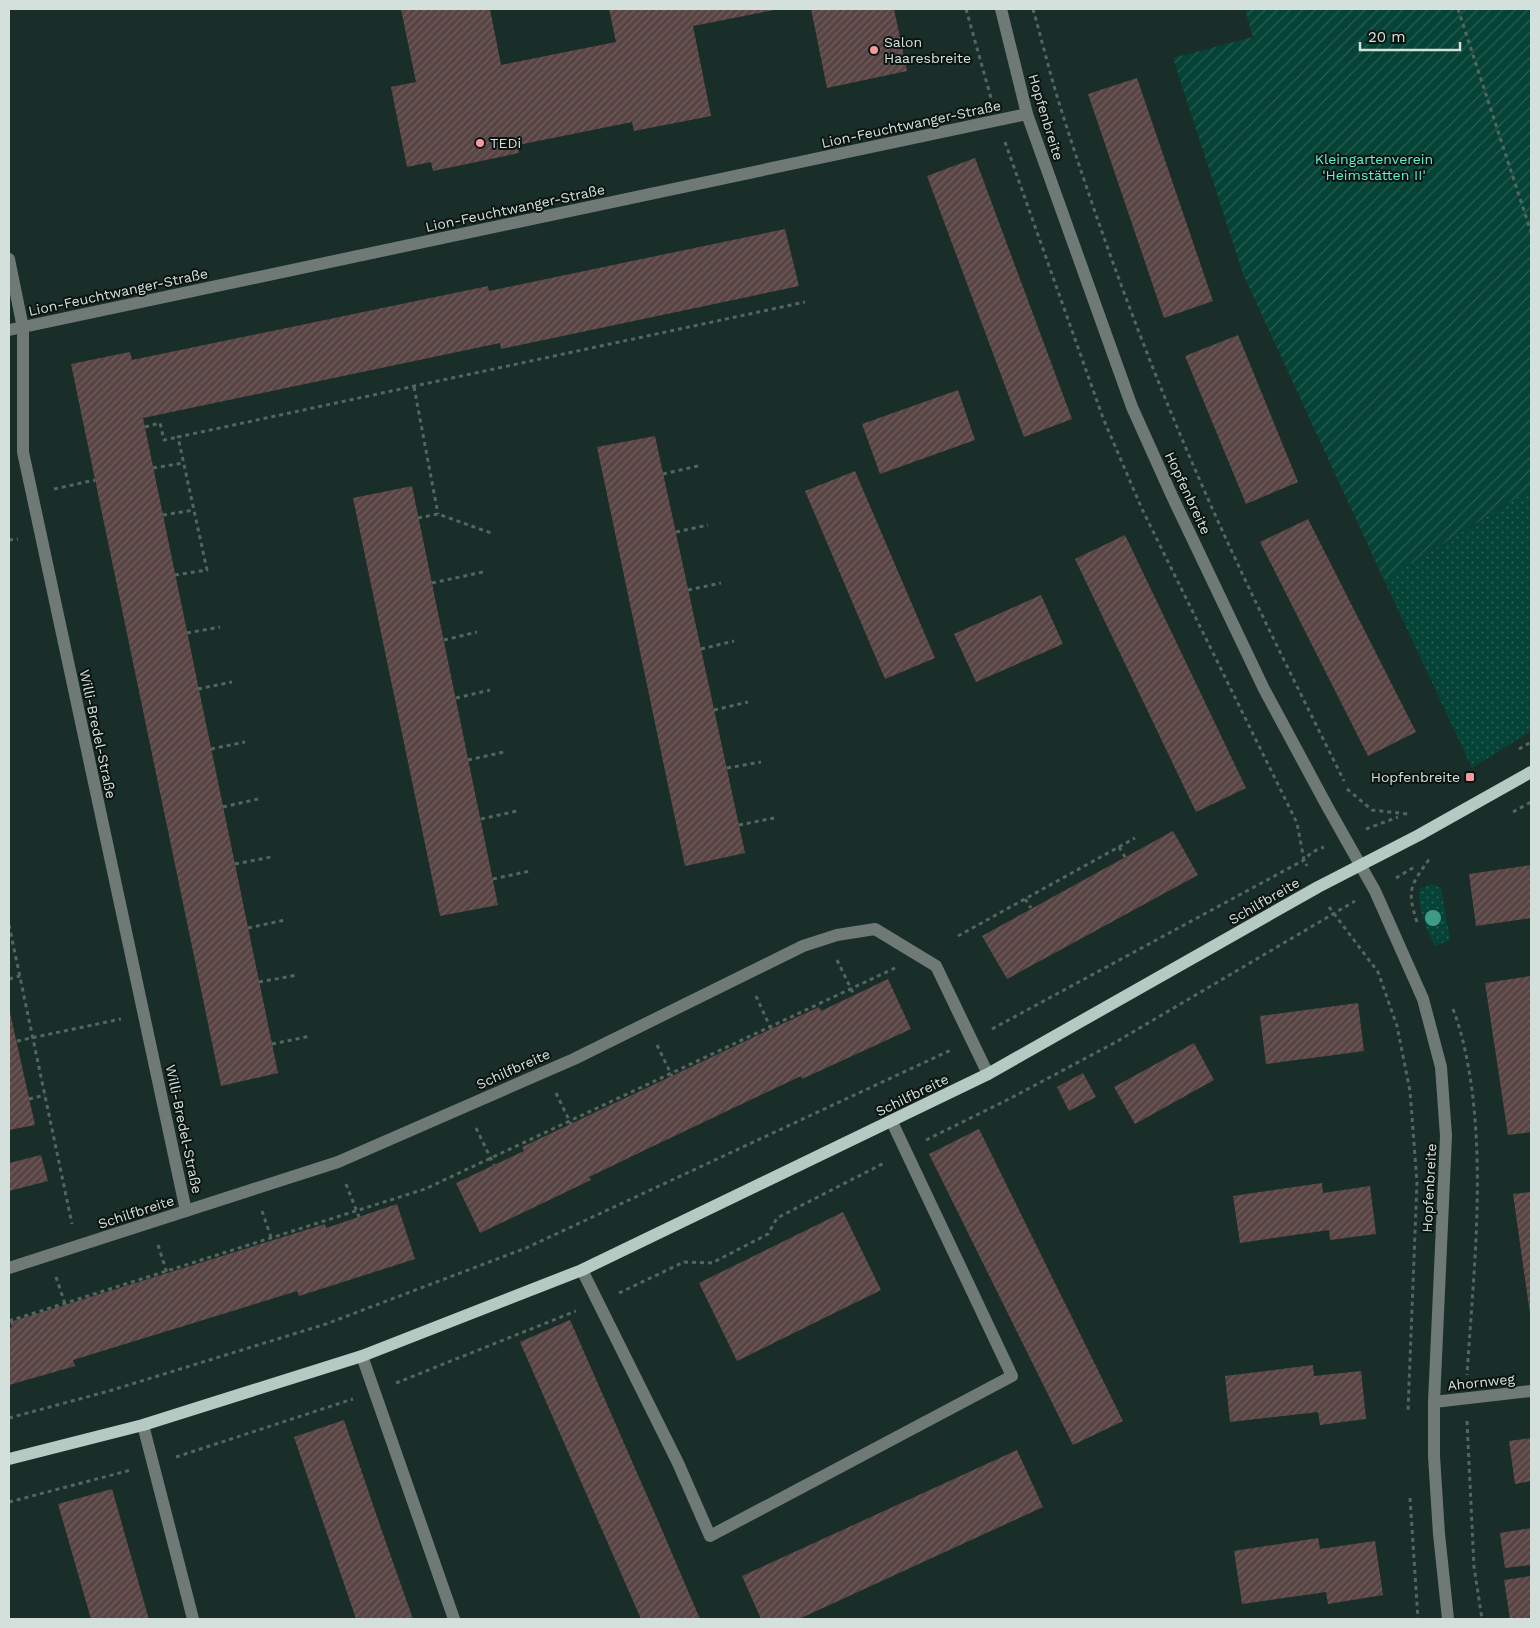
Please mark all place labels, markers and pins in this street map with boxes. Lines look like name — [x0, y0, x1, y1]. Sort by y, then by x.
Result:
place label: Salon Haaresbreite — [884, 34, 971, 66]
marker: Salon Haaresbreite — [868, 44, 880, 56]
place label: TEDi — [490, 135, 521, 151]
marker: TEDi — [474, 137, 486, 149]
place label: Hopfenbreite — [1371, 769, 1460, 785]
marker: Hopfenbreite — [1464, 771, 1476, 783]

